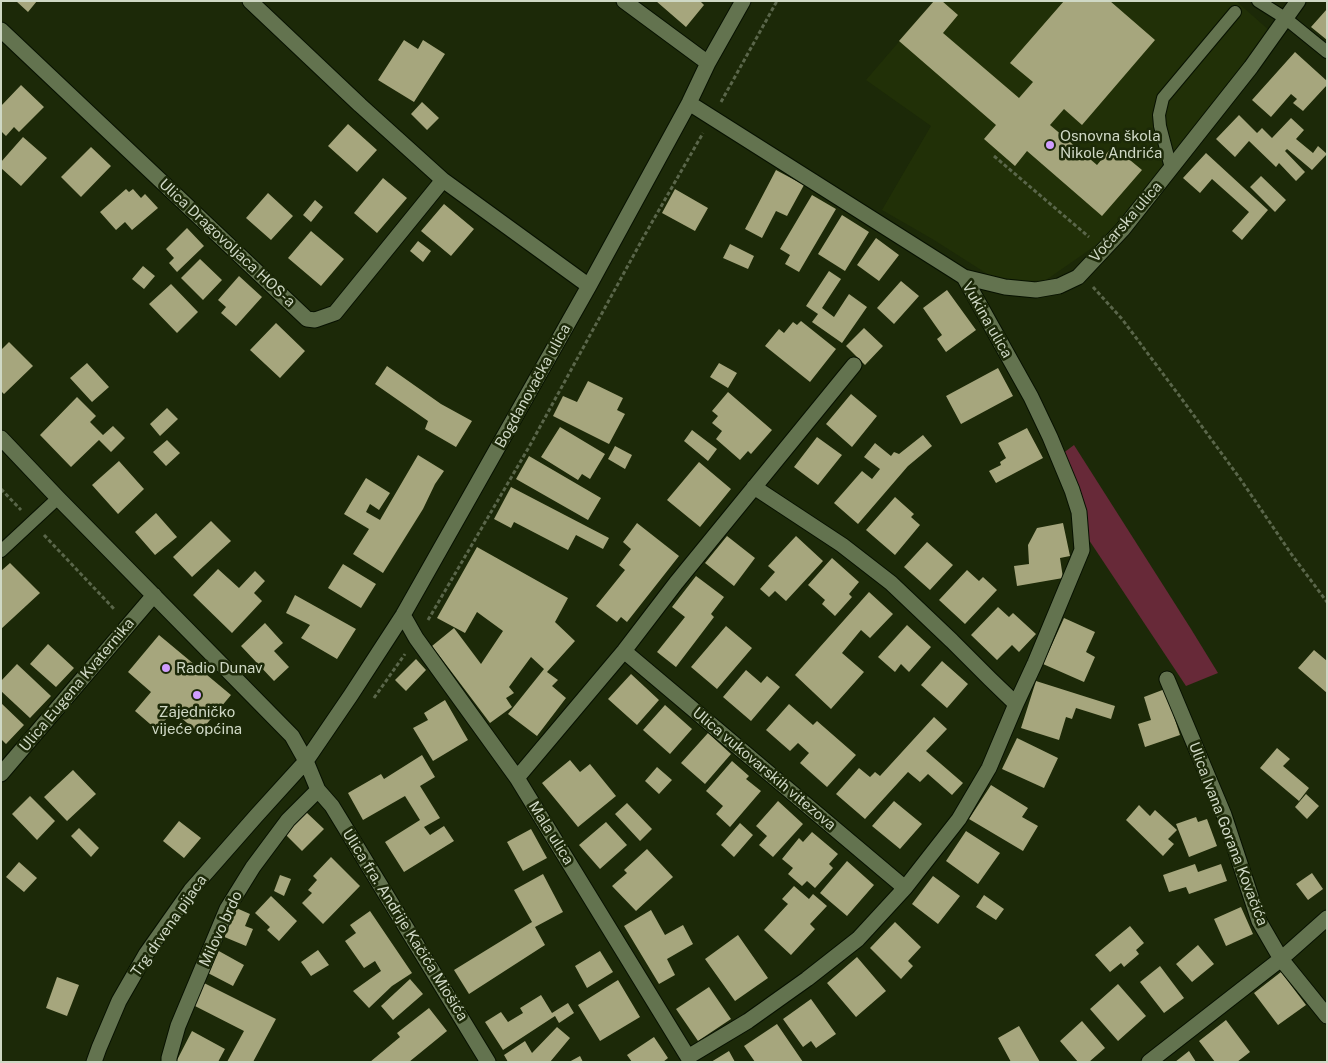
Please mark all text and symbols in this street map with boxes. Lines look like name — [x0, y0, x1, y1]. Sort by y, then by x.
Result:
place label: Osnovna škola Nikole Andrića — [1060, 127, 1162, 162]
marker: Osnovna škola Nikole Andrića — [1044, 139, 1056, 151]
street label: Ulica Dragovoljaca HOS-a — [155, 175, 299, 311]
street label: Voćarska ulica — [1086, 178, 1166, 266]
street label: Vukina ulica — [958, 279, 1016, 361]
street label: Bogdanovačka ulica — [491, 321, 575, 451]
street label: Ulica Eugena Kvaternika — [16, 615, 138, 755]
place label: Radio Dunav — [176, 659, 263, 677]
marker: Radio Dunav — [160, 662, 172, 674]
marker: Zajedničko vijeće općina — [191, 689, 203, 701]
place label: Zajedničko vijeće općina — [152, 703, 242, 738]
street label: Ulica vukovarskih vitezova — [689, 704, 839, 834]
street label: Ulica Ivana Gorana Kovačića — [1185, 740, 1271, 928]
street label: Mala ulica — [524, 798, 578, 868]
street label: Ulica fra. Andrije Kačića Miošića — [338, 826, 472, 1024]
street label: Trg drvena pijaca — [127, 872, 211, 980]
street label: Milovo brdo — [196, 888, 246, 970]

